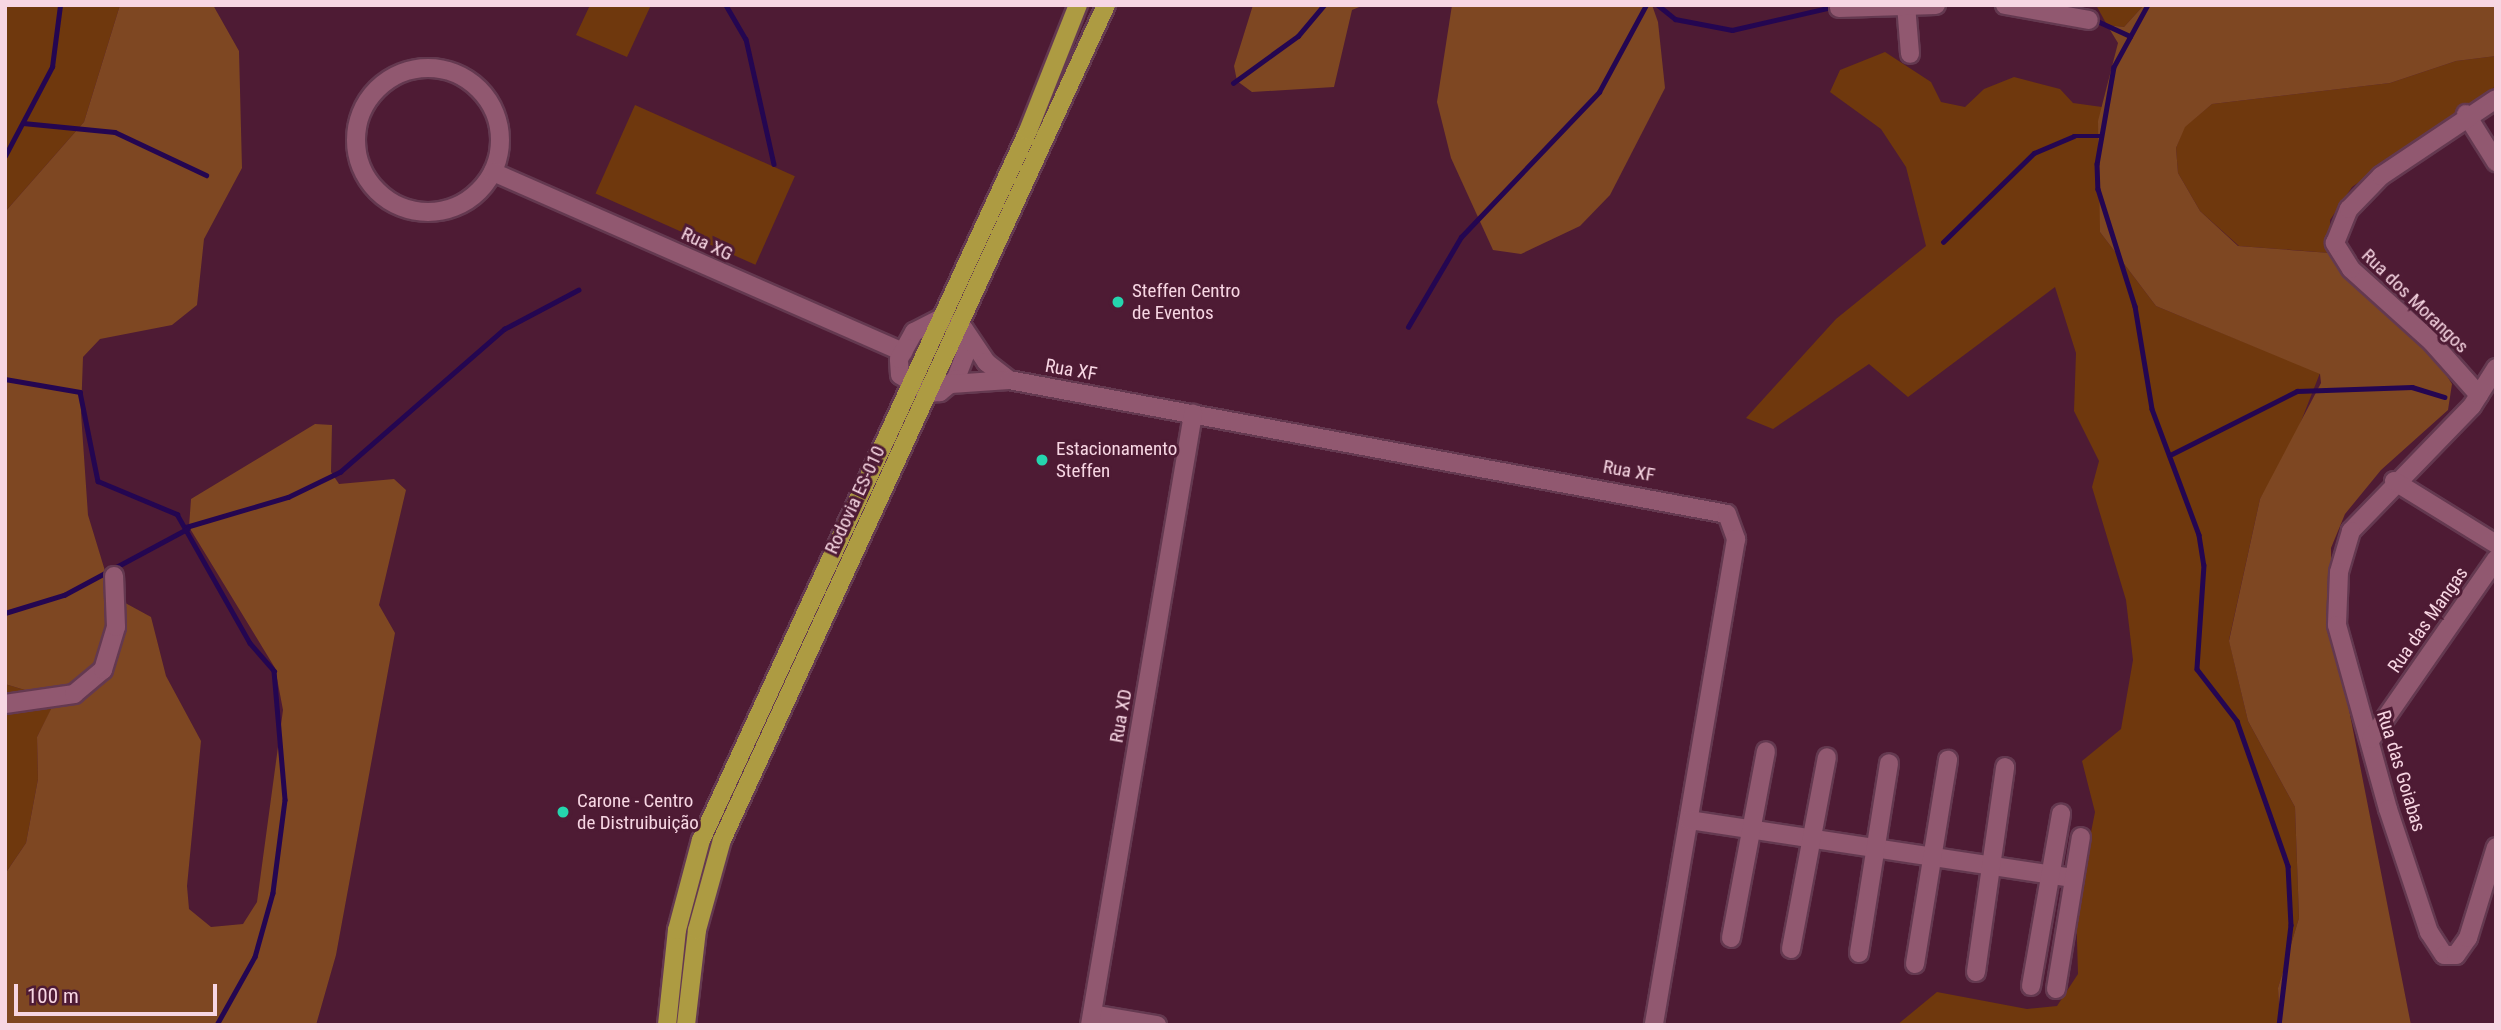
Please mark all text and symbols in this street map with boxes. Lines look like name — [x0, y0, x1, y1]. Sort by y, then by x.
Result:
street label: Rua XG — [678, 222, 736, 266]
street label: Rua dos Morangos — [2357, 244, 2473, 358]
place label: Steffen Centro de Eventos — [1132, 280, 1240, 324]
marker: Steffen Centro de Eventos — [1110, 294, 1126, 310]
street label: Rua XF — [1043, 354, 1099, 386]
place label: Estacionamento Steffen — [1056, 438, 1177, 482]
street label: Rodovia ES-010 — [820, 442, 890, 558]
marker: Estacionamento Steffen — [1034, 452, 1050, 468]
street label: Rua XF — [1601, 455, 1657, 487]
street label: Rua das Mangas — [2383, 563, 2473, 677]
street label: Rua XD — [1105, 687, 1137, 745]
street label: Rua das Goiabas — [2372, 708, 2430, 834]
place label: Carone - Centro de Distruibuição — [577, 790, 699, 834]
marker: Carone - Centro de Distruibuição — [555, 804, 571, 820]
scale bar — [18, 970, 220, 1014]
text: 100 m — [27, 984, 79, 1008]

